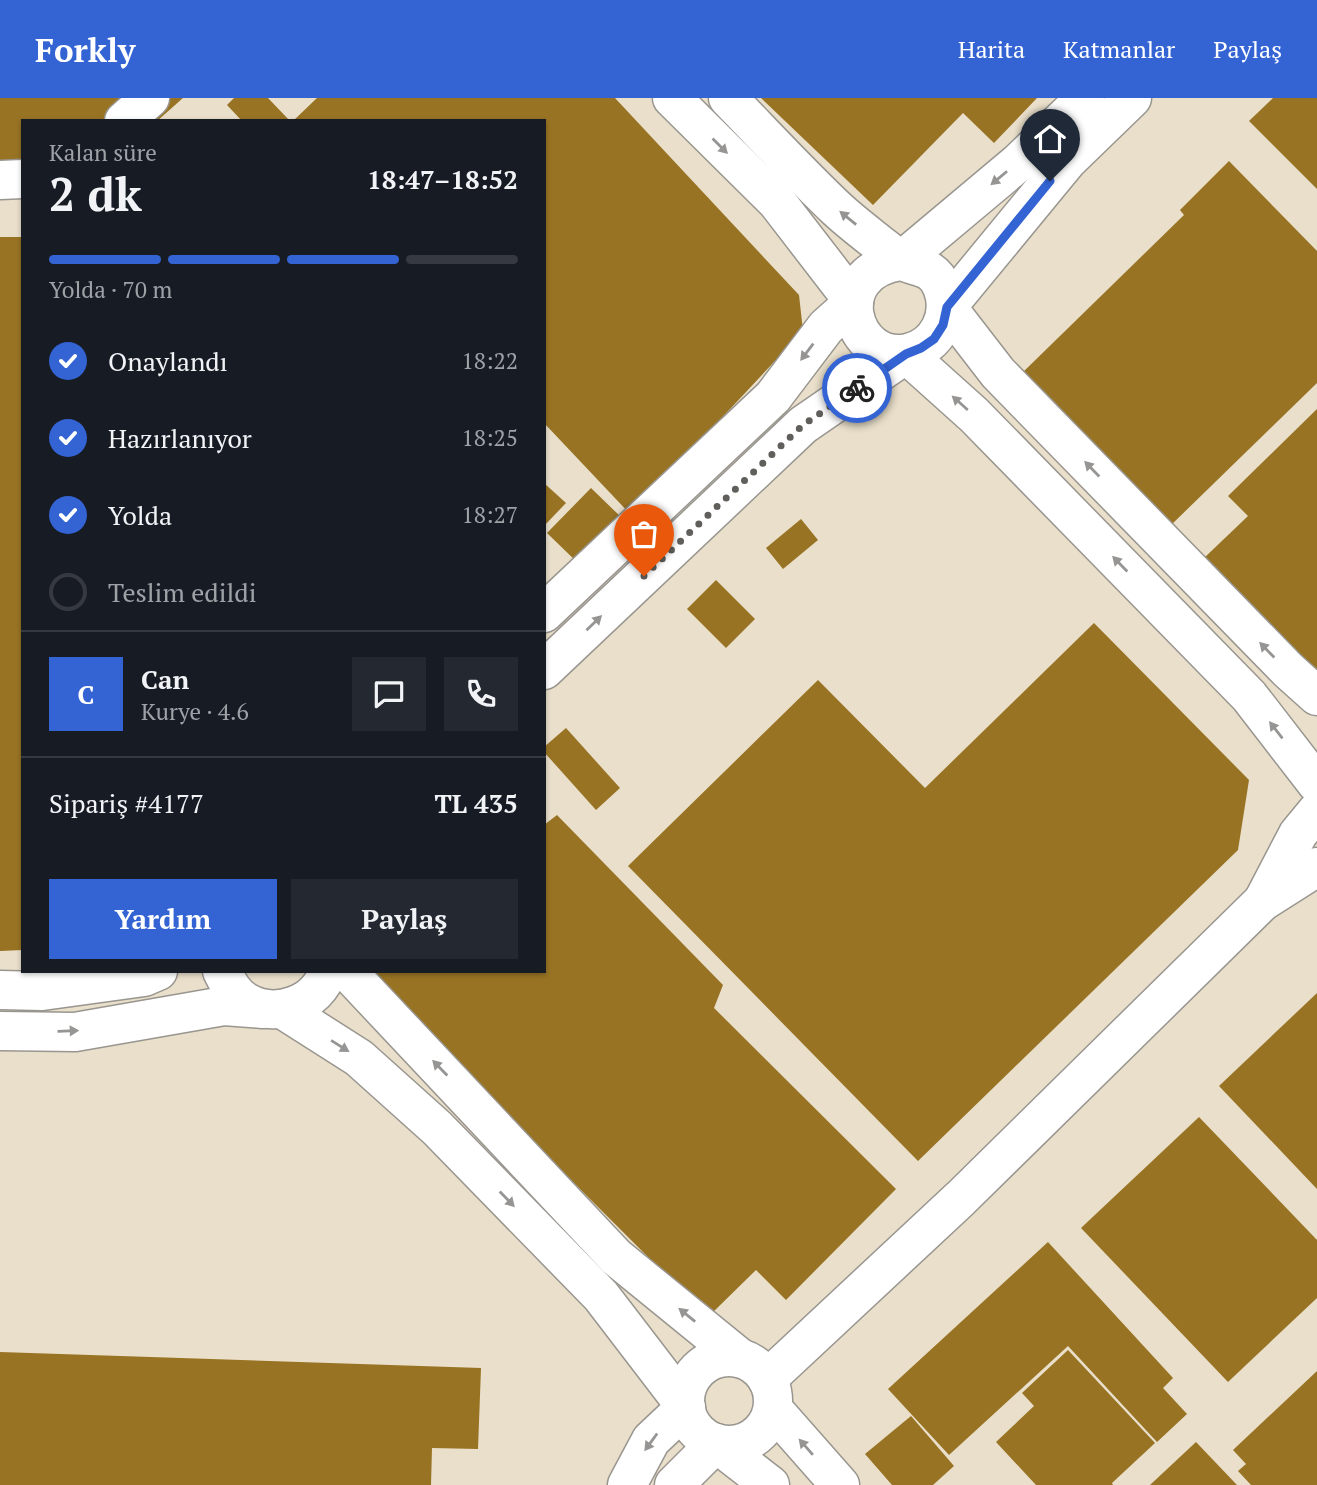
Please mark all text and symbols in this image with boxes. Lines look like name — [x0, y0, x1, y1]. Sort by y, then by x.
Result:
text: Forkly — [35, 28, 135, 71]
text: Harita — [958, 33, 1025, 65]
text: Katmanlar — [1063, 33, 1175, 65]
text: Paylaş — [1213, 33, 1282, 65]
pin — [1020, 109, 1080, 181]
icon: home — [1031, 120, 1069, 158]
text: Kalan süre — [49, 137, 157, 168]
one-way arrow — [712, 137, 728, 154]
text: 18:47–18:52 — [367, 162, 518, 196]
text: 2 dk — [49, 163, 142, 224]
one-way arrow — [991, 170, 1008, 185]
one-way arrow — [839, 211, 856, 226]
text: Yolda · 70 m — [49, 274, 172, 305]
icon: check — [49, 342, 87, 380]
one-way arrow — [799, 342, 814, 360]
text: Onaylandı — [108, 344, 228, 378]
text: 18:22 — [461, 345, 518, 376]
courier — [822, 353, 892, 423]
icon: bike — [838, 369, 876, 407]
one-way arrow — [952, 395, 969, 411]
icon: check — [49, 419, 87, 457]
text: Hazırlanıyor — [108, 421, 252, 455]
text: 18:25 — [461, 422, 518, 453]
one-way arrow — [1084, 461, 1100, 478]
icon: check — [49, 496, 87, 534]
text: Yolda — [108, 498, 172, 532]
text: 18:27 — [461, 499, 518, 530]
pin — [614, 504, 674, 576]
icon: bag — [625, 515, 663, 553]
one-way arrow — [1112, 556, 1128, 573]
text: Teslim edildi — [108, 575, 257, 609]
one-way arrow — [585, 615, 603, 631]
one-way arrow — [1259, 641, 1276, 658]
button: chat — [352, 657, 426, 731]
button: phone — [444, 657, 518, 731]
text: Can — [141, 662, 189, 696]
text: C — [78, 677, 94, 711]
text: Kurye · 4.6 — [141, 696, 249, 727]
one-way arrow — [1268, 721, 1283, 739]
text: Sipariş #4177 — [49, 786, 204, 820]
text: TL 435 — [434, 786, 518, 820]
button: Yardım — [49, 879, 277, 959]
button: Paylaş — [291, 879, 518, 959]
one-way arrow — [57, 1025, 79, 1037]
one-way arrow — [330, 1039, 350, 1052]
one-way arrow — [432, 1060, 448, 1077]
one-way arrow — [499, 1191, 516, 1208]
one-way arrow — [678, 1308, 695, 1323]
one-way arrow — [645, 1433, 659, 1451]
one-way arrow — [798, 1438, 814, 1456]

